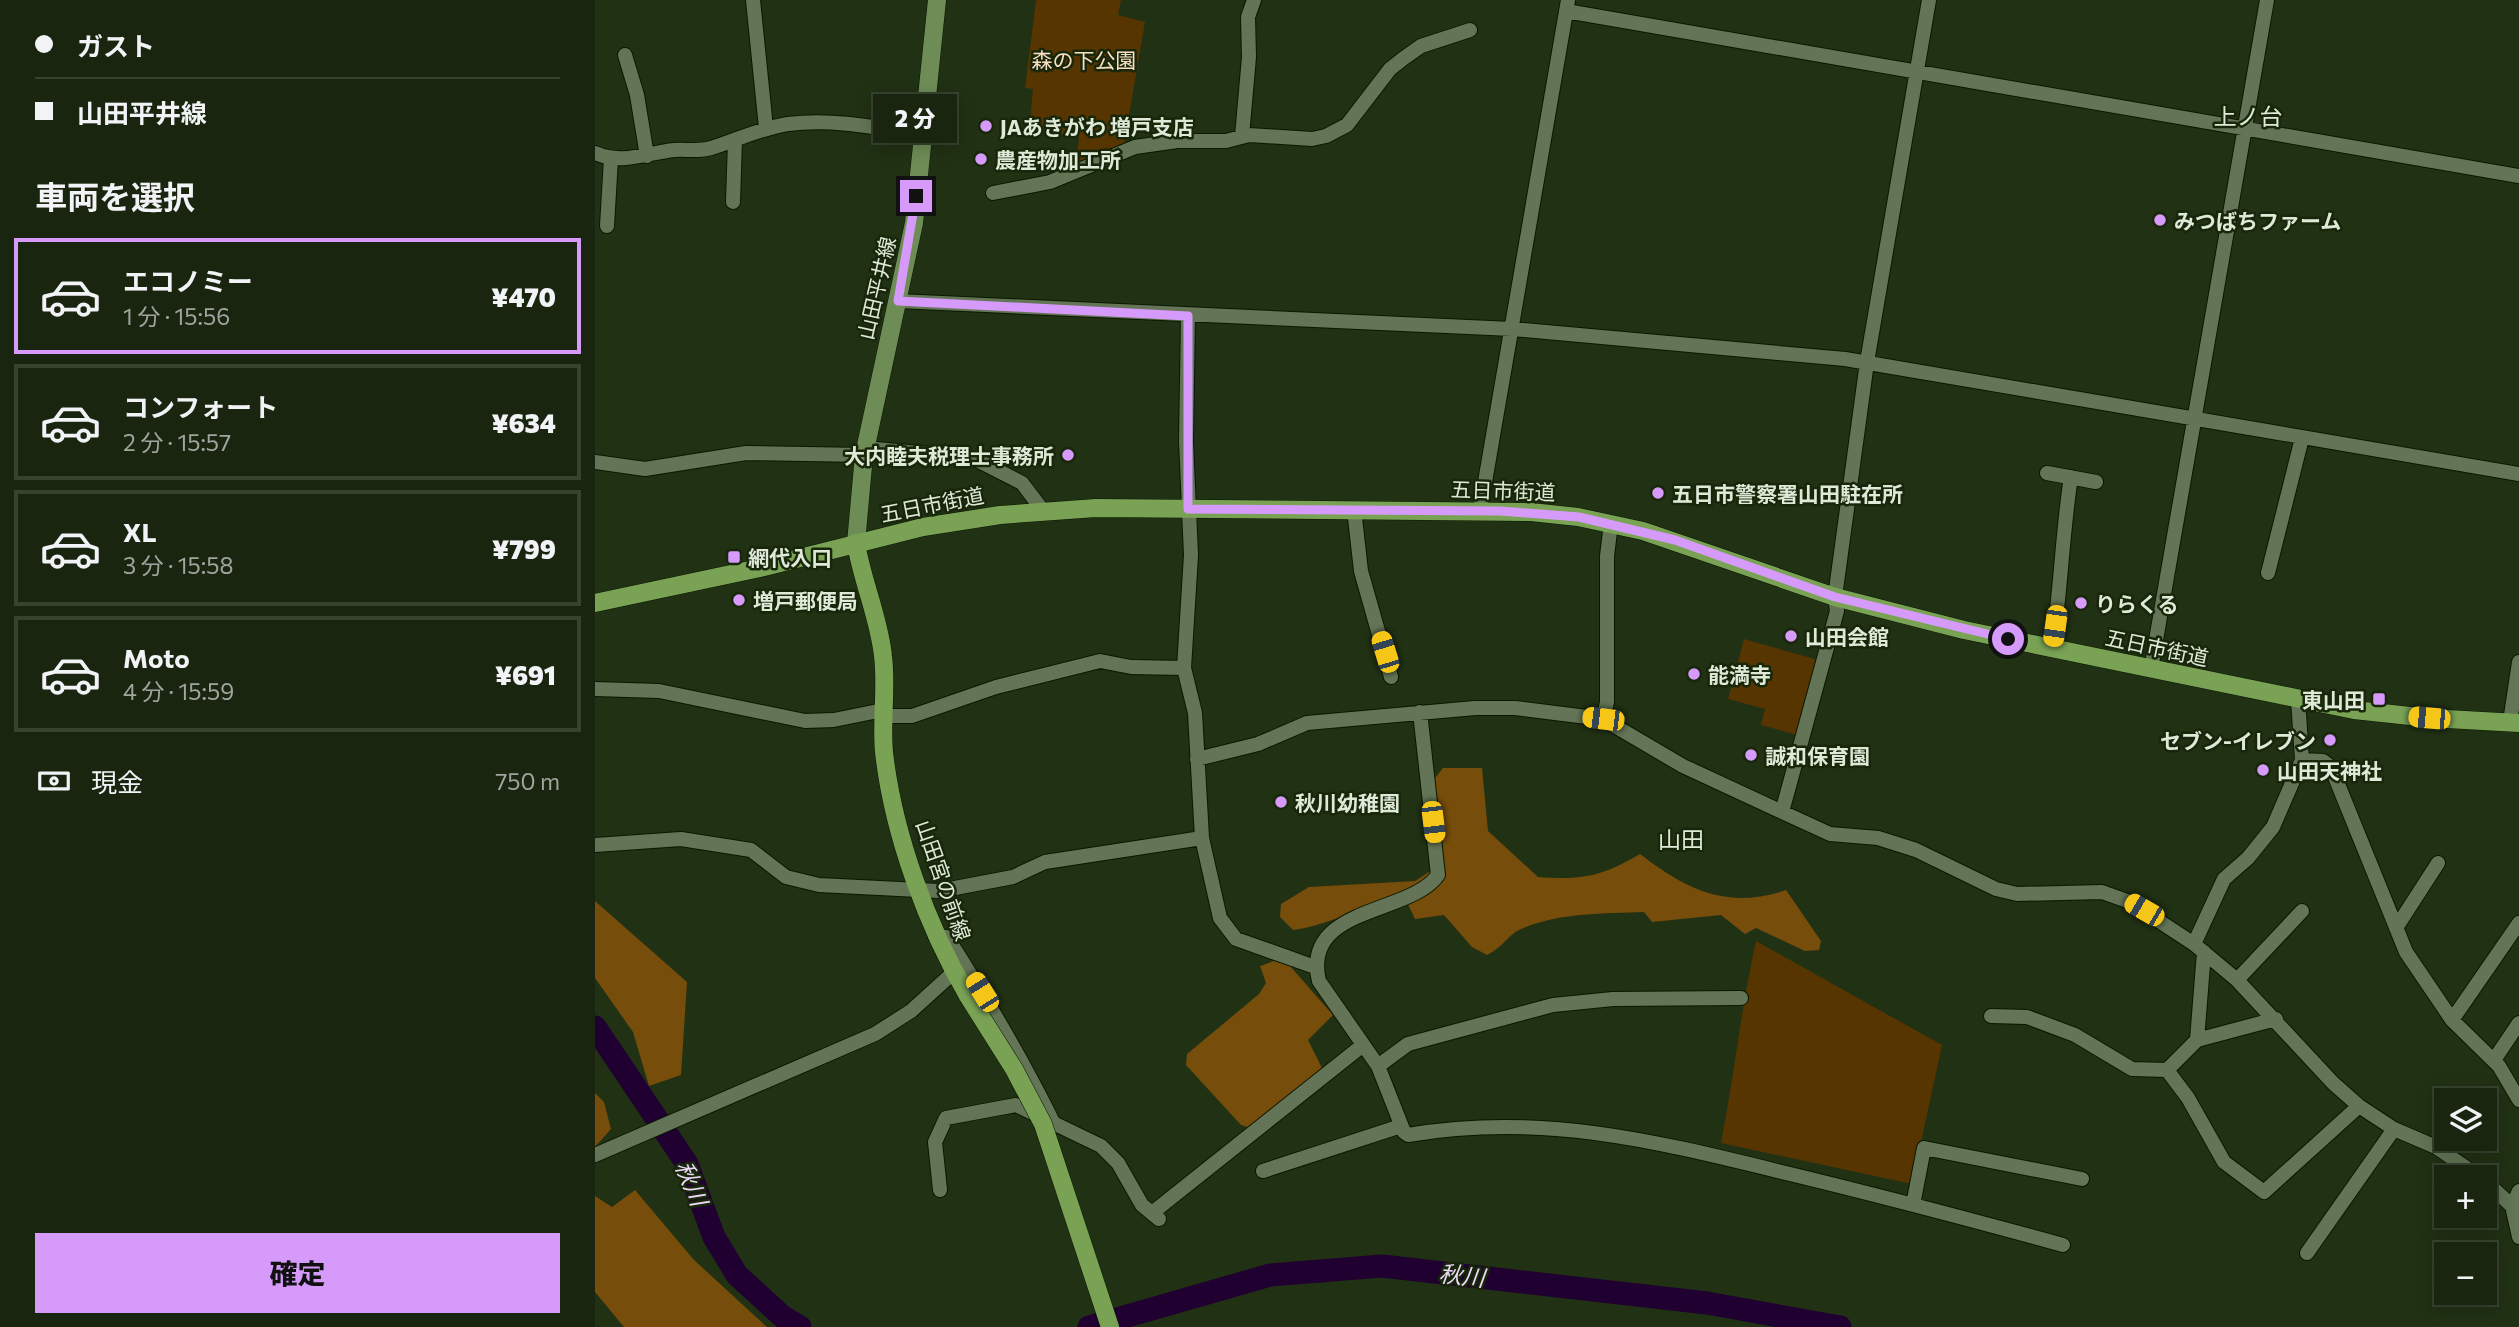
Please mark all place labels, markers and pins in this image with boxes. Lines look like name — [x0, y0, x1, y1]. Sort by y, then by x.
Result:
place label: JAあきがわ 増戸支店 — [1000, 114, 1194, 139]
marker: JAあきがわ 増戸支店 — [978, 118, 994, 134]
place label: 農産物加工所 — [995, 147, 1121, 172]
marker: 農産物加工所 — [973, 151, 989, 167]
place label: みつばちファーム — [2174, 208, 2341, 233]
marker: みつばちファーム — [2152, 212, 2168, 228]
place label: 大内睦夫税理士事務所 — [844, 443, 1054, 468]
marker: 大内睦夫税理士事務所 — [1060, 447, 1076, 463]
place label: 五日市警察署山田駐在所 — [1672, 481, 1903, 506]
marker: 五日市警察署山田駐在所 — [1650, 485, 1666, 501]
place label: 網代入口 — [748, 545, 832, 570]
marker: 網代入口 — [726, 549, 742, 565]
place label: 増戸郵便局 — [753, 588, 858, 613]
place label: りらくる — [2095, 591, 2179, 616]
marker: 増戸郵便局 — [731, 592, 747, 608]
marker: りらくる — [2073, 595, 2089, 611]
place label: 山田会館 — [1805, 624, 1889, 649]
marker: 山田会館 — [1783, 628, 1799, 644]
place label: 能満寺 — [1708, 662, 1771, 687]
marker: 能満寺 — [1686, 666, 1702, 682]
place label: 東山田 — [2302, 687, 2365, 712]
marker: 東山田 — [2371, 691, 2387, 707]
place label: セブン-イレブン — [2160, 728, 2316, 753]
marker: セブン-イレブン — [2322, 732, 2338, 748]
place label: 誠和保育園 — [1765, 743, 1870, 768]
marker: 誠和保育園 — [1743, 747, 1759, 763]
place label: 山田天神社 — [2277, 758, 2382, 783]
marker: 山田天神社 — [2255, 762, 2271, 778]
place label: 秋川幼稚園 — [1295, 790, 1400, 815]
marker: 秋川幼稚園 — [1273, 794, 1289, 810]

